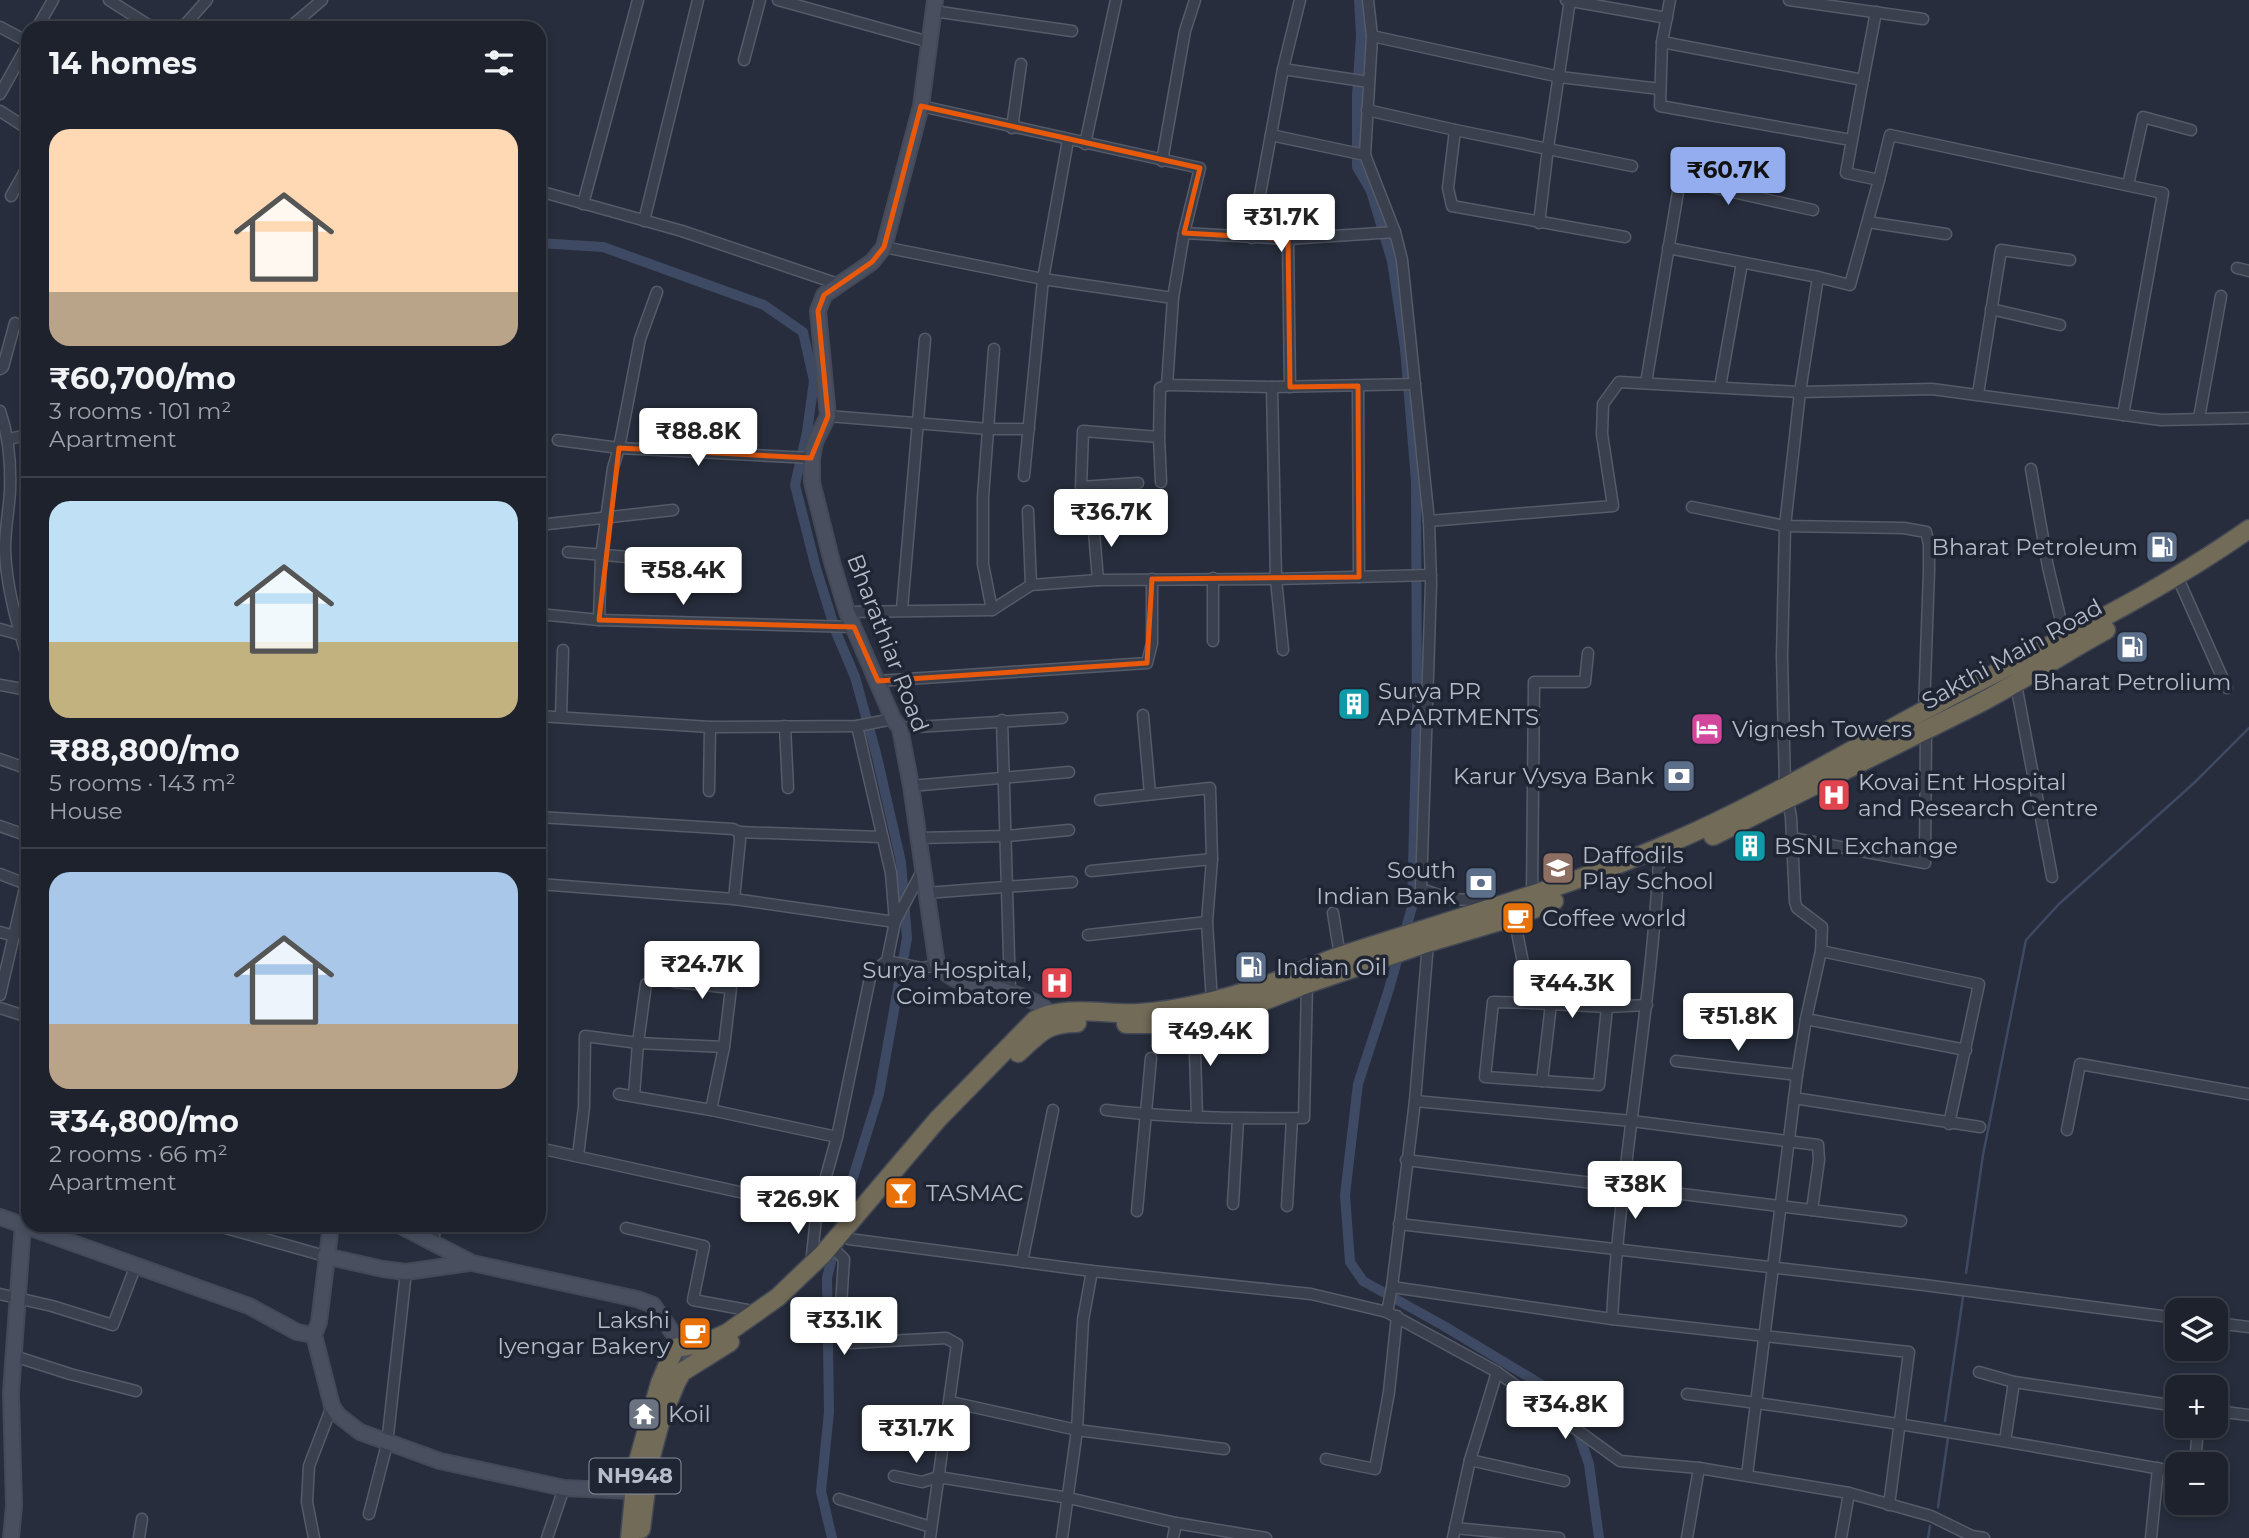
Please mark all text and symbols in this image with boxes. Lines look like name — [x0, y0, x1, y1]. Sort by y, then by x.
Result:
icon: filters — [480, 44, 518, 82]
text: 14 homes — [49, 45, 197, 82]
pin: ₹60.7K — [1671, 148, 1785, 207]
text: ₹60.7K — [1686, 156, 1770, 184]
icon: home — [221, 174, 347, 300]
pin: ₹31.7K — [1224, 194, 1338, 254]
text: ₹31.7K — [1243, 203, 1319, 231]
text: ₹60,700/mo — [49, 360, 236, 397]
text: 3 rooms · 101 m² — [49, 397, 231, 425]
pin: ₹88.8K — [641, 408, 755, 468]
text: ₹88.8K — [655, 417, 741, 445]
text: Apartment — [49, 425, 177, 453]
pin: ₹36.7K — [1054, 490, 1168, 549]
text: ₹36.7K — [1070, 498, 1152, 526]
fuel station icon: Bharat Petroleum — [2143, 528, 2181, 566]
place label: Bharat Petroleum — [1932, 533, 2138, 561]
icon: home — [221, 546, 347, 672]
pin: ₹58.4K — [626, 548, 740, 607]
street label: Bharathiar Road — [841, 550, 935, 736]
text: ₹58.4K — [641, 556, 725, 584]
street label: Sakthi Main Road — [1917, 593, 2107, 715]
fuel station icon: Bharat Petrolium — [2113, 628, 2151, 666]
place label: Bharat Petrolium — [2033, 668, 2231, 696]
place label: Surya PR APARTMENTS — [1378, 677, 1539, 731]
building icon: Surya PR APARTMENTS — [1335, 685, 1373, 723]
hotel icon: Vignesh Towers — [1688, 710, 1726, 748]
place label: Vignesh Towers — [1732, 715, 1912, 743]
text: ₹88,800/mo — [49, 732, 240, 769]
bank icon: Karur Vysya Bank — [1660, 757, 1698, 795]
place label: Karur Vysya Bank — [1453, 762, 1654, 790]
place label: Kovai Ent Hospital and Research Centre — [1858, 768, 2098, 822]
text: 5 rooms · 143 m² — [49, 769, 236, 797]
hospital icon: Kovai Ent Hospital and Research Centre — [1815, 776, 1853, 814]
text: House — [49, 797, 123, 825]
building icon: BSNL Exchange — [1731, 827, 1769, 865]
place label: BSNL Exchange — [1774, 832, 1958, 860]
place label: Daffodils Play School — [1582, 841, 1714, 895]
school or university icon: Daffodils Play School — [1539, 849, 1577, 887]
place label: South Indian Bank — [1316, 856, 1456, 910]
bank icon: South Indian Bank — [1462, 864, 1500, 902]
cafe icon: Coffee world — [1499, 899, 1537, 937]
place label: Coffee world — [1542, 904, 1687, 932]
icon: home — [221, 917, 347, 1043]
pin: ₹24.7K — [645, 942, 759, 1001]
fuel station icon: Indian Oil — [1232, 948, 1270, 986]
text: ₹24.7K — [660, 950, 744, 978]
place label: Indian Oil — [1276, 953, 1387, 981]
place label: Surya Hospital, Coimbatore — [862, 956, 1032, 1010]
pin: ₹44.3K — [1515, 960, 1629, 1020]
hospital icon: Surya Hospital, Coimbatore — [1038, 964, 1076, 1002]
text: ₹44.3K — [1530, 969, 1614, 997]
pin: ₹51.8K — [1681, 993, 1795, 1053]
text: ₹51.8K — [1699, 1002, 1777, 1030]
pin: ₹49.4K — [1153, 1009, 1267, 1068]
text: ₹49.4K — [1168, 1017, 1252, 1045]
text: ₹34,800/mo — [49, 1103, 239, 1140]
text: 2 rooms · 66 m² — [49, 1140, 228, 1168]
pin: ₹38K — [1594, 1162, 1676, 1221]
text: Apartment — [49, 1168, 177, 1196]
text: ₹38K — [1604, 1170, 1666, 1198]
bar icon: TASMAC — [882, 1174, 920, 1212]
pin: ₹26.9K — [741, 1176, 855, 1236]
place label: TASMAC — [926, 1179, 1024, 1207]
text: ₹26.9K — [757, 1185, 839, 1213]
pin: ₹33.1K — [787, 1298, 901, 1357]
map controls — [2165, 1298, 2228, 1515]
button: layers — [2165, 1298, 2228, 1361]
place label: Lakshi Iyengar Bakery — [497, 1306, 671, 1360]
text: ₹33.1K — [806, 1306, 882, 1334]
cafe icon: Lakshi Iyengar Bakery — [676, 1314, 714, 1352]
button: + — [2165, 1375, 2228, 1438]
pin: ₹34.8K — [1508, 1382, 1622, 1441]
text: ₹34.8K — [1522, 1390, 1608, 1418]
temple icon: Koil — [625, 1395, 663, 1433]
place label: Koil — [668, 1400, 711, 1428]
pin: ₹31.7K — [859, 1406, 973, 1465]
text: ₹31.7K — [878, 1414, 954, 1442]
button: − — [2165, 1452, 2228, 1515]
road number: NH948 — [590, 1458, 680, 1494]

